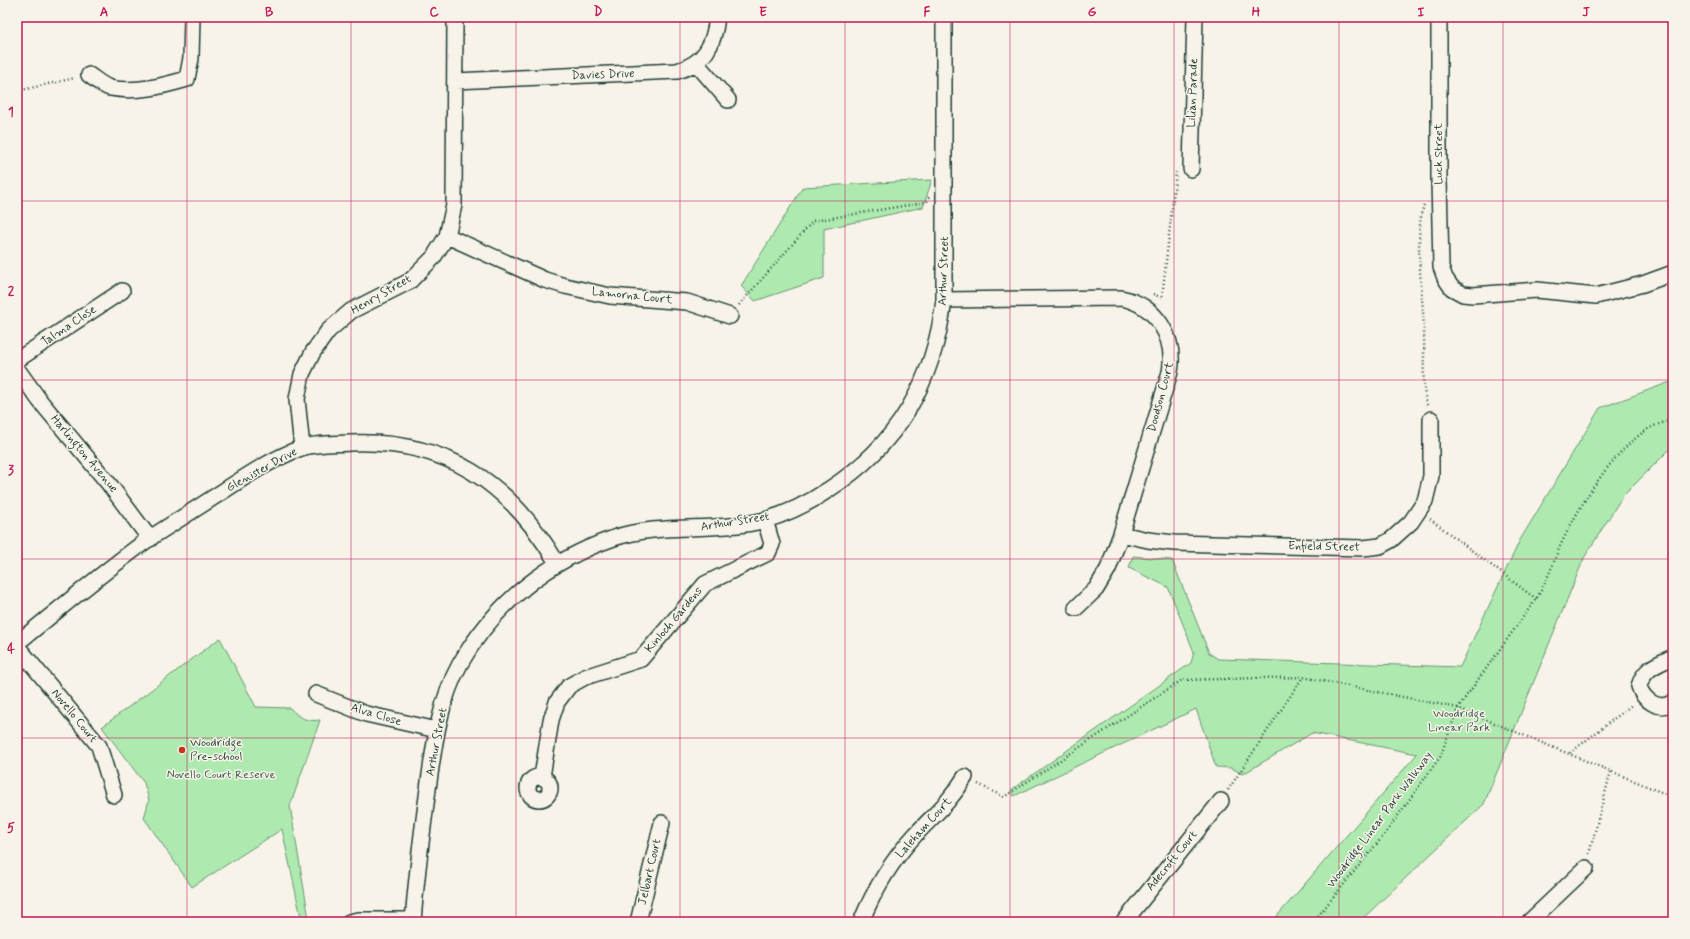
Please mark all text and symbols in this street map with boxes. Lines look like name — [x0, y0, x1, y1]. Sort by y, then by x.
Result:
text: A — [100, 4, 108, 21]
text: B — [265, 4, 274, 21]
text: C — [429, 4, 439, 21]
text: D — [594, 4, 603, 21]
text: E — [759, 4, 767, 21]
text: F — [924, 4, 931, 21]
text: G — [1088, 4, 1097, 21]
text: H — [1252, 4, 1261, 21]
text: I — [1418, 4, 1425, 21]
text: J — [1582, 4, 1590, 21]
street label: Lilian Parade — [1184, 58, 1202, 128]
street label: Davies Drive — [571, 66, 635, 84]
text: 1 — [8, 104, 14, 121]
street label: Luck Street — [1431, 123, 1447, 185]
street label: Arthur Street — [935, 236, 953, 306]
street label: Henry Street — [348, 271, 414, 319]
text: 2 — [8, 283, 15, 300]
street label: Lamorna Court — [591, 284, 673, 308]
street label: Talma Close — [38, 302, 100, 350]
street label: Doodson Court — [1144, 360, 1178, 434]
street label: Harlington Avenue — [46, 412, 121, 497]
street label: Glenister Drive — [224, 444, 300, 496]
text: 3 — [8, 462, 14, 479]
street label: Arthur Street — [700, 509, 771, 535]
street label: Enfield Street — [1288, 538, 1361, 556]
street label: Kinloch Gardens — [642, 584, 706, 656]
text: 4 — [7, 641, 15, 658]
street label: Novello Court — [47, 686, 101, 747]
street label: Alva Close — [349, 700, 403, 730]
street label: Arthur Street — [423, 706, 452, 778]
park label: Woodridge Linear Park — [1428, 706, 1490, 736]
place label: Woodridge Pre-school — [190, 735, 242, 765]
marker: Woodridge Pre-school — [177, 745, 187, 755]
street label: Woodridge Linear Park Walkway — [1323, 748, 1438, 892]
park label: Novello Court Reserve — [167, 767, 276, 783]
street label: Laleham Court — [892, 794, 956, 862]
text: 5 — [7, 820, 15, 837]
street label: Adecroft Court — [1143, 827, 1202, 894]
street label: Jelbart Court — [635, 837, 665, 907]

